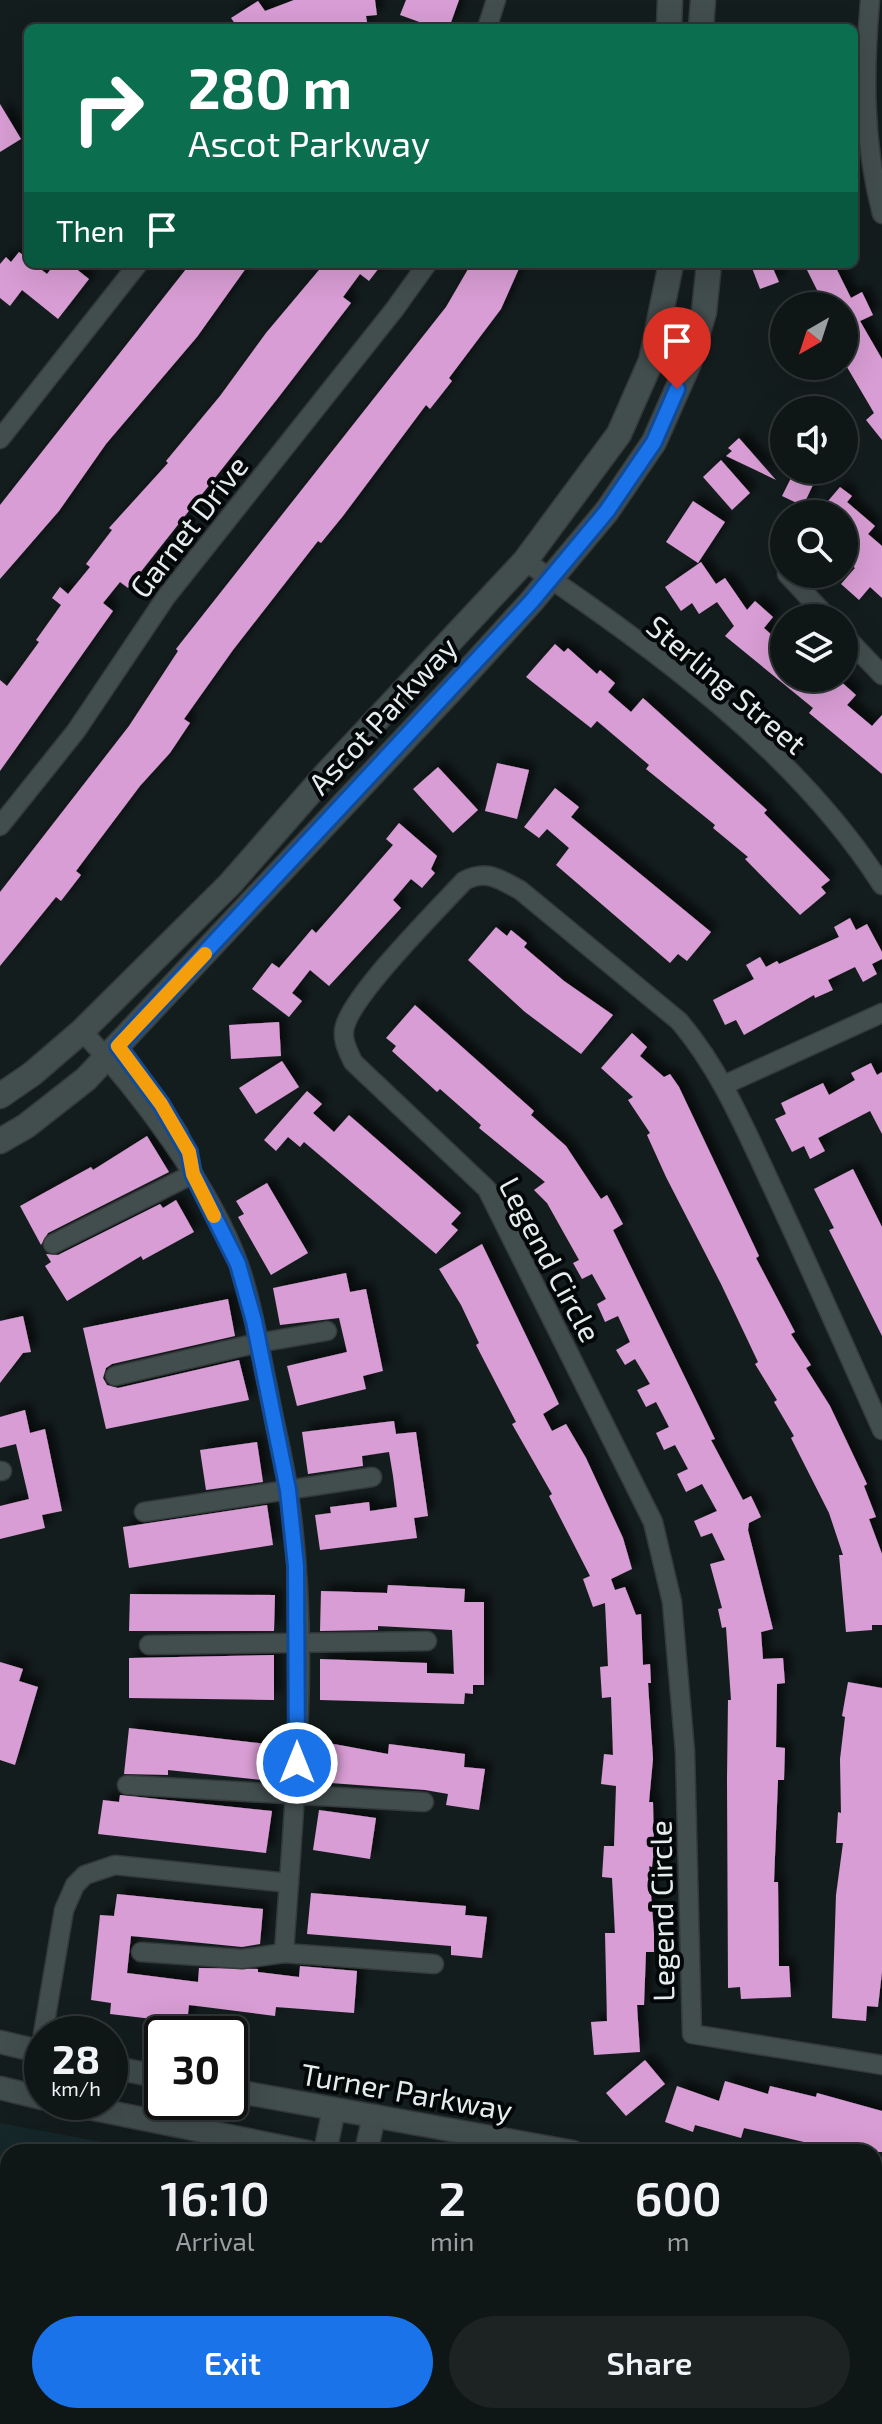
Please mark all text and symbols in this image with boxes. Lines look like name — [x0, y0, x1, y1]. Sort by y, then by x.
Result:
text: 280 m — [188, 53, 352, 120]
icon: right — [56, 56, 160, 160]
text: Ascot Parkway — [188, 121, 430, 164]
icon: arrive — [140, 208, 184, 252]
text: Then — [56, 212, 124, 248]
north arrow — [770, 292, 858, 380]
map controls — [770, 292, 858, 692]
pin — [643, 307, 711, 389]
icon: arrive — [655, 319, 699, 363]
button: sound — [770, 396, 858, 484]
street label: Garnet Drive — [121, 448, 255, 604]
button: search — [770, 500, 858, 588]
button: layers — [770, 604, 858, 692]
street label: Sterling Street — [640, 607, 814, 761]
street label: Ascot Parkway — [300, 629, 464, 801]
street label: Legend Circle — [493, 1170, 609, 1348]
position arrow — [255, 1721, 339, 1805]
street label: Legend Circle — [641, 1820, 681, 2002]
speed limit sign: 30 — [144, 2016, 248, 2120]
text: 28 — [52, 2034, 100, 2082]
street label: Turner Parkway — [299, 2055, 516, 2127]
text: km/h — [51, 2076, 101, 2100]
text: 16:10 — [160, 2168, 270, 2226]
text: 2 — [438, 2168, 466, 2226]
text: 600 — [634, 2168, 722, 2226]
text: Arrival — [175, 2225, 255, 2256]
text: min — [430, 2225, 474, 2256]
text: m — [667, 2225, 690, 2256]
button: Exit — [32, 2316, 433, 2408]
button: Share — [449, 2316, 850, 2408]

